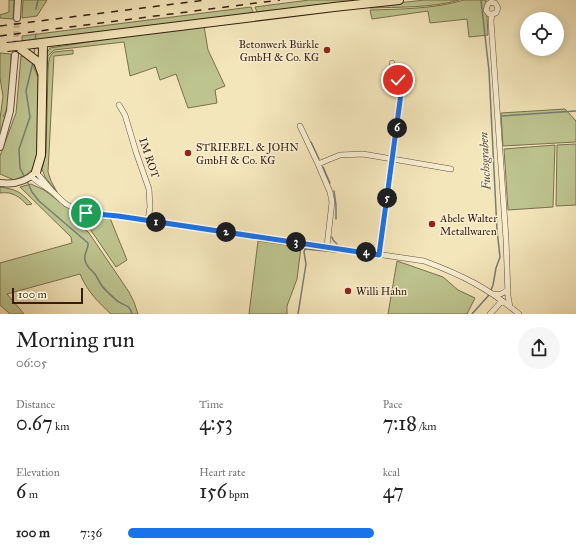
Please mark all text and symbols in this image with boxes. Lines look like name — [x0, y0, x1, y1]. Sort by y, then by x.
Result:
map controls — [520, 12, 564, 56]
button: locate — [520, 12, 564, 56]
place label: Betonwerk Bürkle GmbH & Co. KG — [239, 38, 319, 64]
marker: Betonwerk Bürkle GmbH & Co. KG — [322, 45, 332, 55]
pin — [381, 63, 415, 97]
icon: check — [387, 69, 409, 91]
pin: 6 — [387, 118, 407, 138]
text: 6 — [394, 121, 400, 134]
water label: Fuchsgraben — [476, 131, 494, 191]
street label: IM ROT — [136, 136, 162, 180]
place label: STRIEBEL & JOHN GmbH & Co. KG — [196, 141, 299, 167]
marker: STRIEBEL & JOHN GmbH & Co. KG — [183, 148, 193, 158]
pin: 5 — [377, 188, 397, 208]
text: 5 — [384, 191, 390, 204]
pin — [69, 196, 103, 230]
icon: arrive — [75, 202, 97, 224]
pin: 1 — [146, 212, 166, 232]
place label: Abele Walter Metallwaren — [439, 212, 498, 238]
text: 1 — [154, 215, 158, 228]
marker: Abele Walter Metallwaren — [427, 219, 437, 229]
pin: 2 — [216, 222, 236, 242]
text: 2 — [223, 225, 229, 238]
pin: 3 — [286, 232, 306, 252]
text: 3 — [294, 235, 298, 248]
pin: 4 — [356, 242, 376, 262]
text: 4 — [363, 245, 369, 258]
place label: Willi Hahn — [356, 285, 407, 298]
scale bar — [12, 286, 83, 305]
marker: Willi Hahn — [343, 286, 353, 296]
text: 100 m — [18, 288, 47, 301]
text: Morning run — [16, 326, 135, 353]
button: share — [518, 327, 560, 369]
text: 06:05 — [16, 355, 47, 371]
text: Distance — [16, 398, 55, 411]
text: Time — [199, 398, 224, 411]
text: Pace — [383, 398, 403, 411]
text: 0.67 — [16, 411, 53, 435]
text: 4:53 — [199, 411, 233, 435]
text: 7:18 — [383, 411, 417, 435]
text: km — [53, 420, 69, 433]
text: /km — [417, 420, 437, 433]
text: Elevation — [16, 466, 60, 479]
text: Heart rate — [199, 466, 246, 479]
text: kcal — [383, 466, 400, 479]
text: 6 — [16, 479, 26, 503]
text: 156 — [199, 479, 227, 503]
text: 47 — [383, 479, 404, 503]
text: m — [26, 488, 38, 501]
text: bpm — [227, 488, 249, 501]
text: 100 m — [16, 525, 50, 541]
text: 7:36 — [80, 525, 102, 541]

